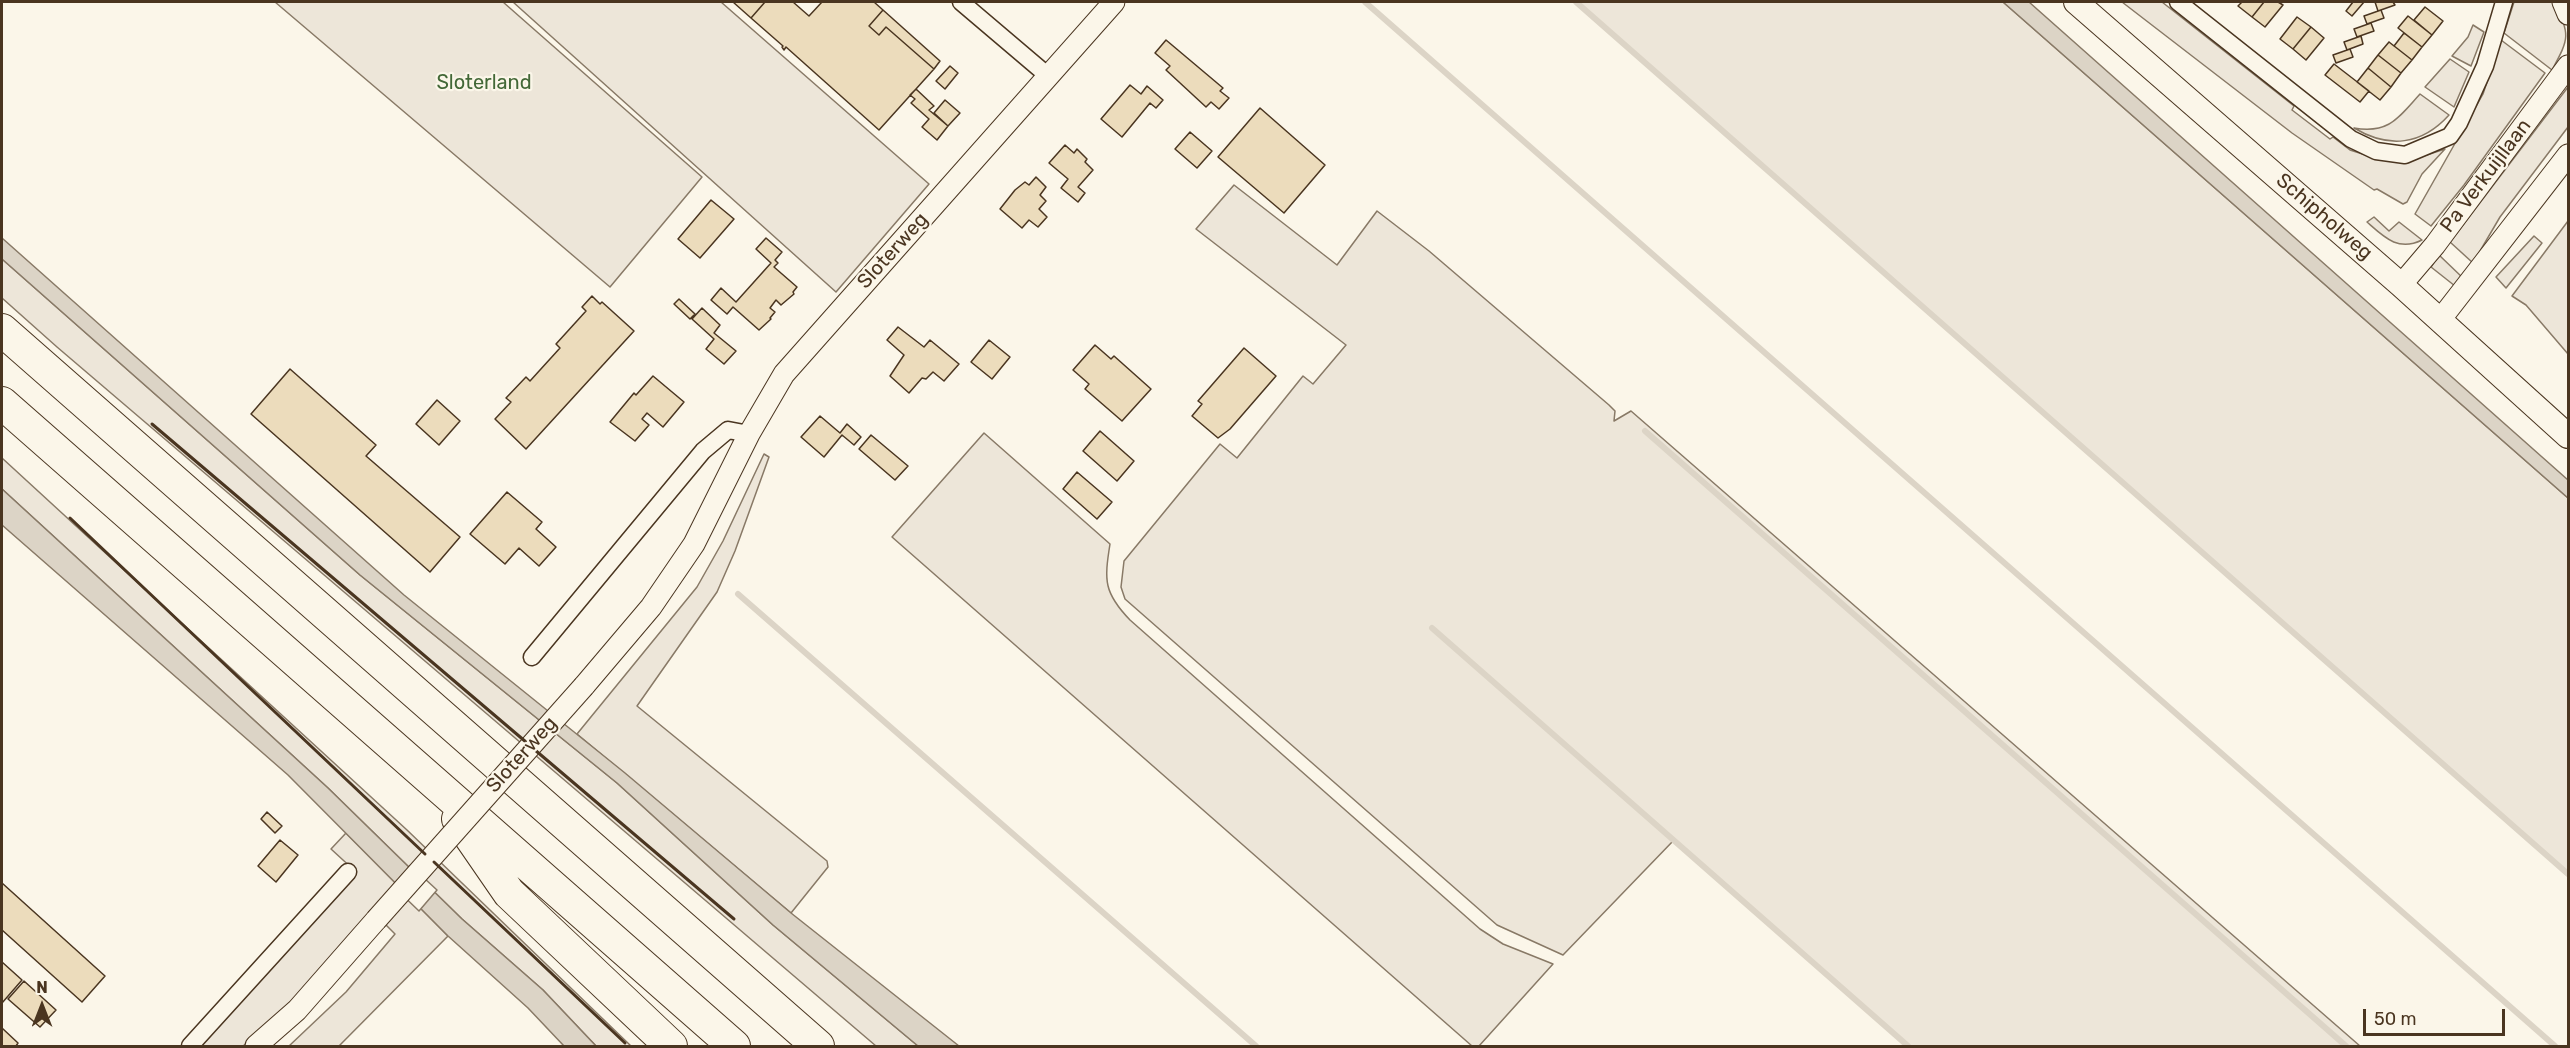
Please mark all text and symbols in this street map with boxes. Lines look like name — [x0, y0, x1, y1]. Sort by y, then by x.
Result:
park label: Sloterland — [436, 71, 532, 95]
street label: Pa Verkuijllaan — [2436, 115, 2536, 237]
street label: Schipholweg — [2271, 169, 2377, 265]
street label: Sloterweg — [853, 208, 933, 294]
street label: Sloterweg — [482, 712, 562, 798]
north arrow — [12, 976, 72, 1036]
text: N — [36, 978, 48, 997]
scale bar — [2366, 997, 2508, 1035]
text: 50 m — [2374, 1008, 2417, 1030]

